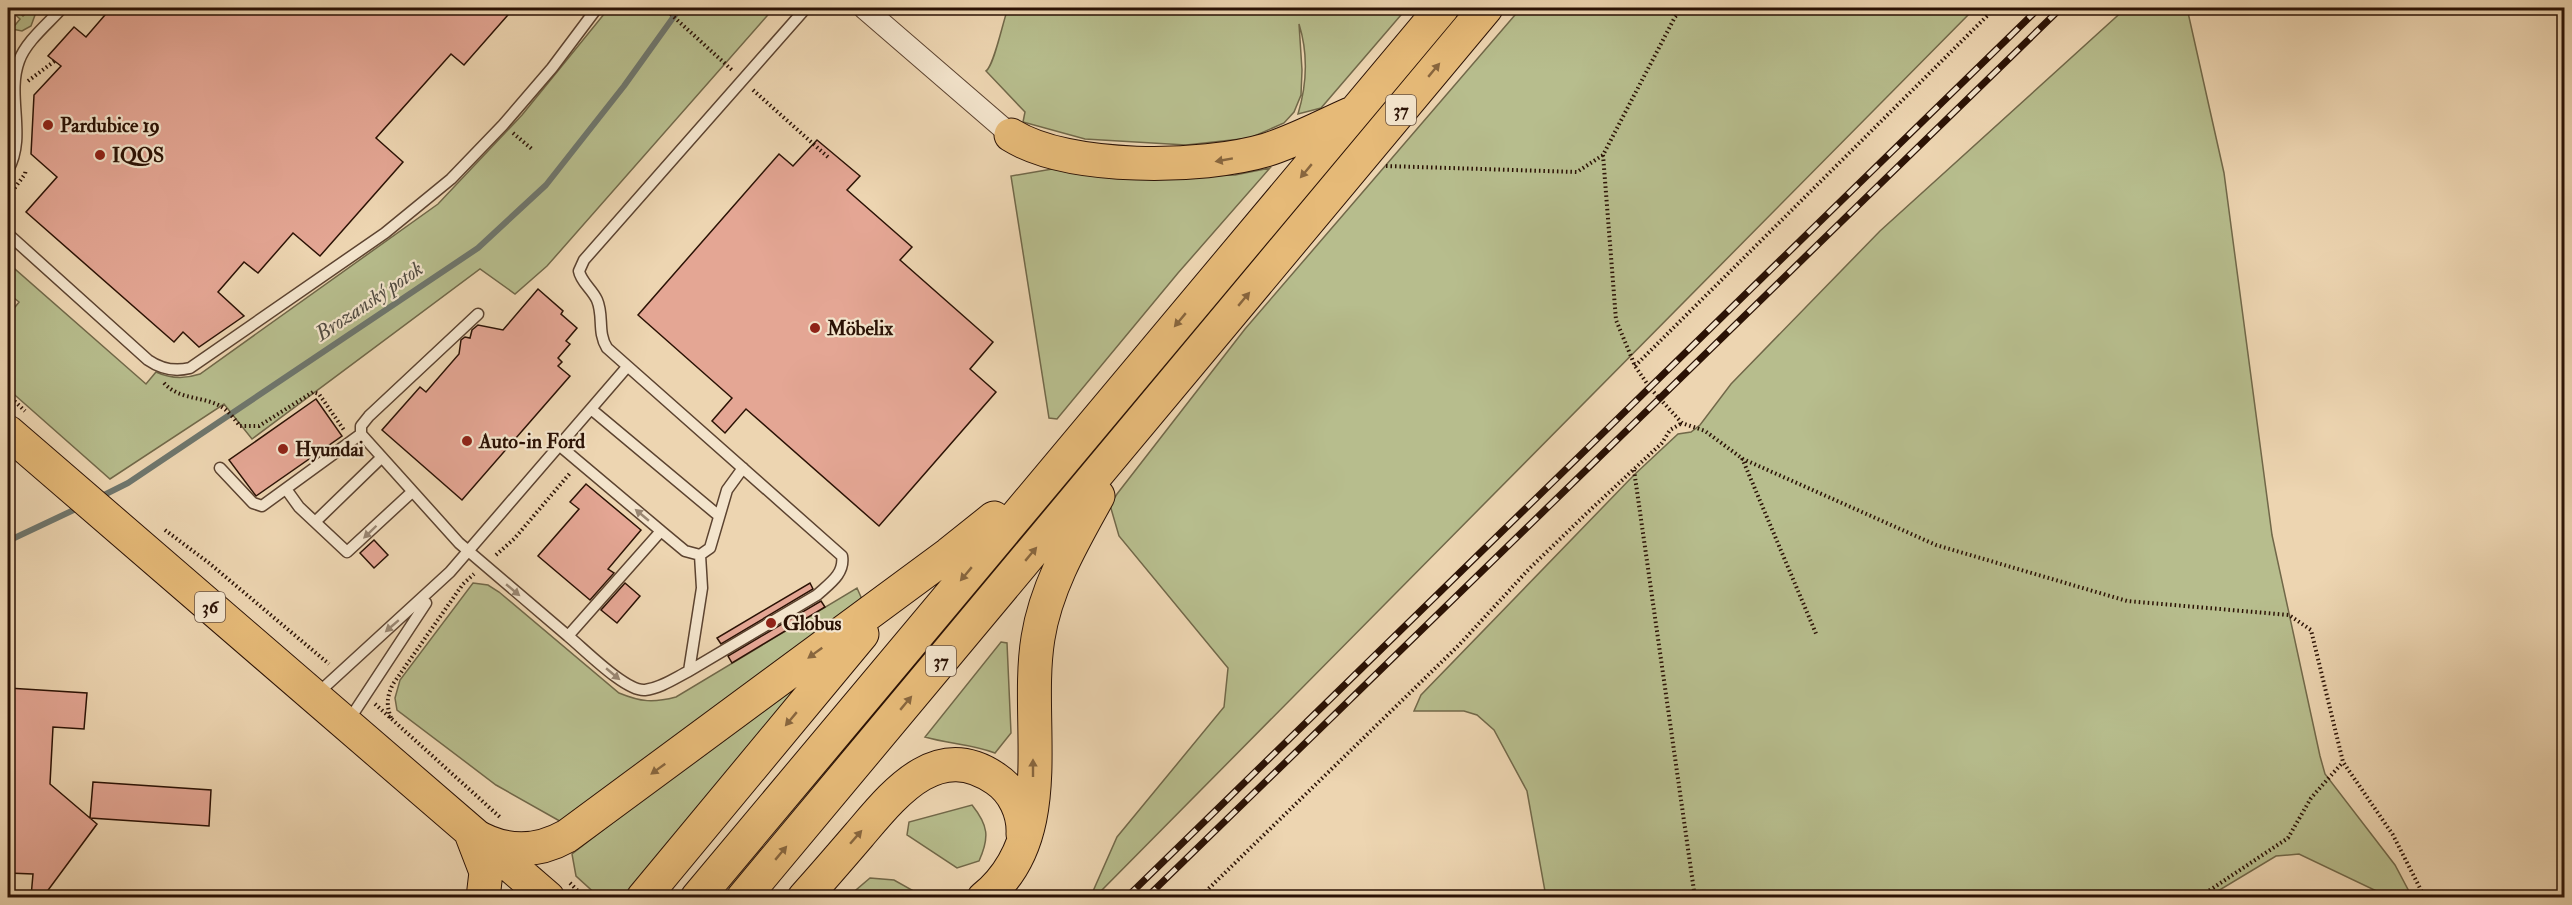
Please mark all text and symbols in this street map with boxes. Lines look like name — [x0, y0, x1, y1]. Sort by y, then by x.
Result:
one-way arrow — [1427, 63, 1440, 78]
road number: 37 — [1386, 95, 1416, 125]
place label: Pardubice 19 — [60, 113, 160, 138]
marker: Pardubice 19 — [41, 118, 55, 132]
place label: IQOS — [112, 143, 164, 168]
marker: IQOS — [93, 148, 107, 162]
one-way arrow — [1215, 156, 1234, 165]
one-way arrow — [1300, 163, 1313, 178]
water label: Brozanský potok — [309, 255, 428, 348]
one-way arrow — [1237, 292, 1250, 307]
one-way arrow — [1174, 312, 1187, 327]
place label: Möbelix — [826, 316, 893, 341]
marker: Möbelix — [808, 321, 822, 335]
place label: Auto-in Ford — [478, 429, 585, 454]
marker: Auto-in Ford — [460, 434, 474, 448]
place label: Hyundai — [295, 437, 365, 463]
marker: Hyundai — [276, 442, 290, 456]
one-way arrow — [635, 509, 650, 522]
one-way arrow — [362, 525, 377, 539]
one-way arrow — [1024, 547, 1037, 562]
one-way arrow — [960, 566, 973, 581]
one-way arrow — [505, 583, 520, 596]
road number: 36 — [195, 592, 225, 622]
place label: Globus — [783, 611, 842, 636]
marker: Globus — [764, 616, 778, 630]
one-way arrow — [385, 619, 400, 632]
road number: 37 — [926, 646, 956, 676]
one-way arrow — [807, 647, 823, 659]
one-way arrow — [605, 667, 621, 680]
one-way arrow — [899, 696, 912, 711]
one-way arrow — [785, 711, 798, 726]
one-way arrow — [1028, 758, 1038, 777]
one-way arrow — [651, 763, 667, 775]
one-way arrow — [849, 830, 862, 845]
one-way arrow — [774, 845, 787, 861]

